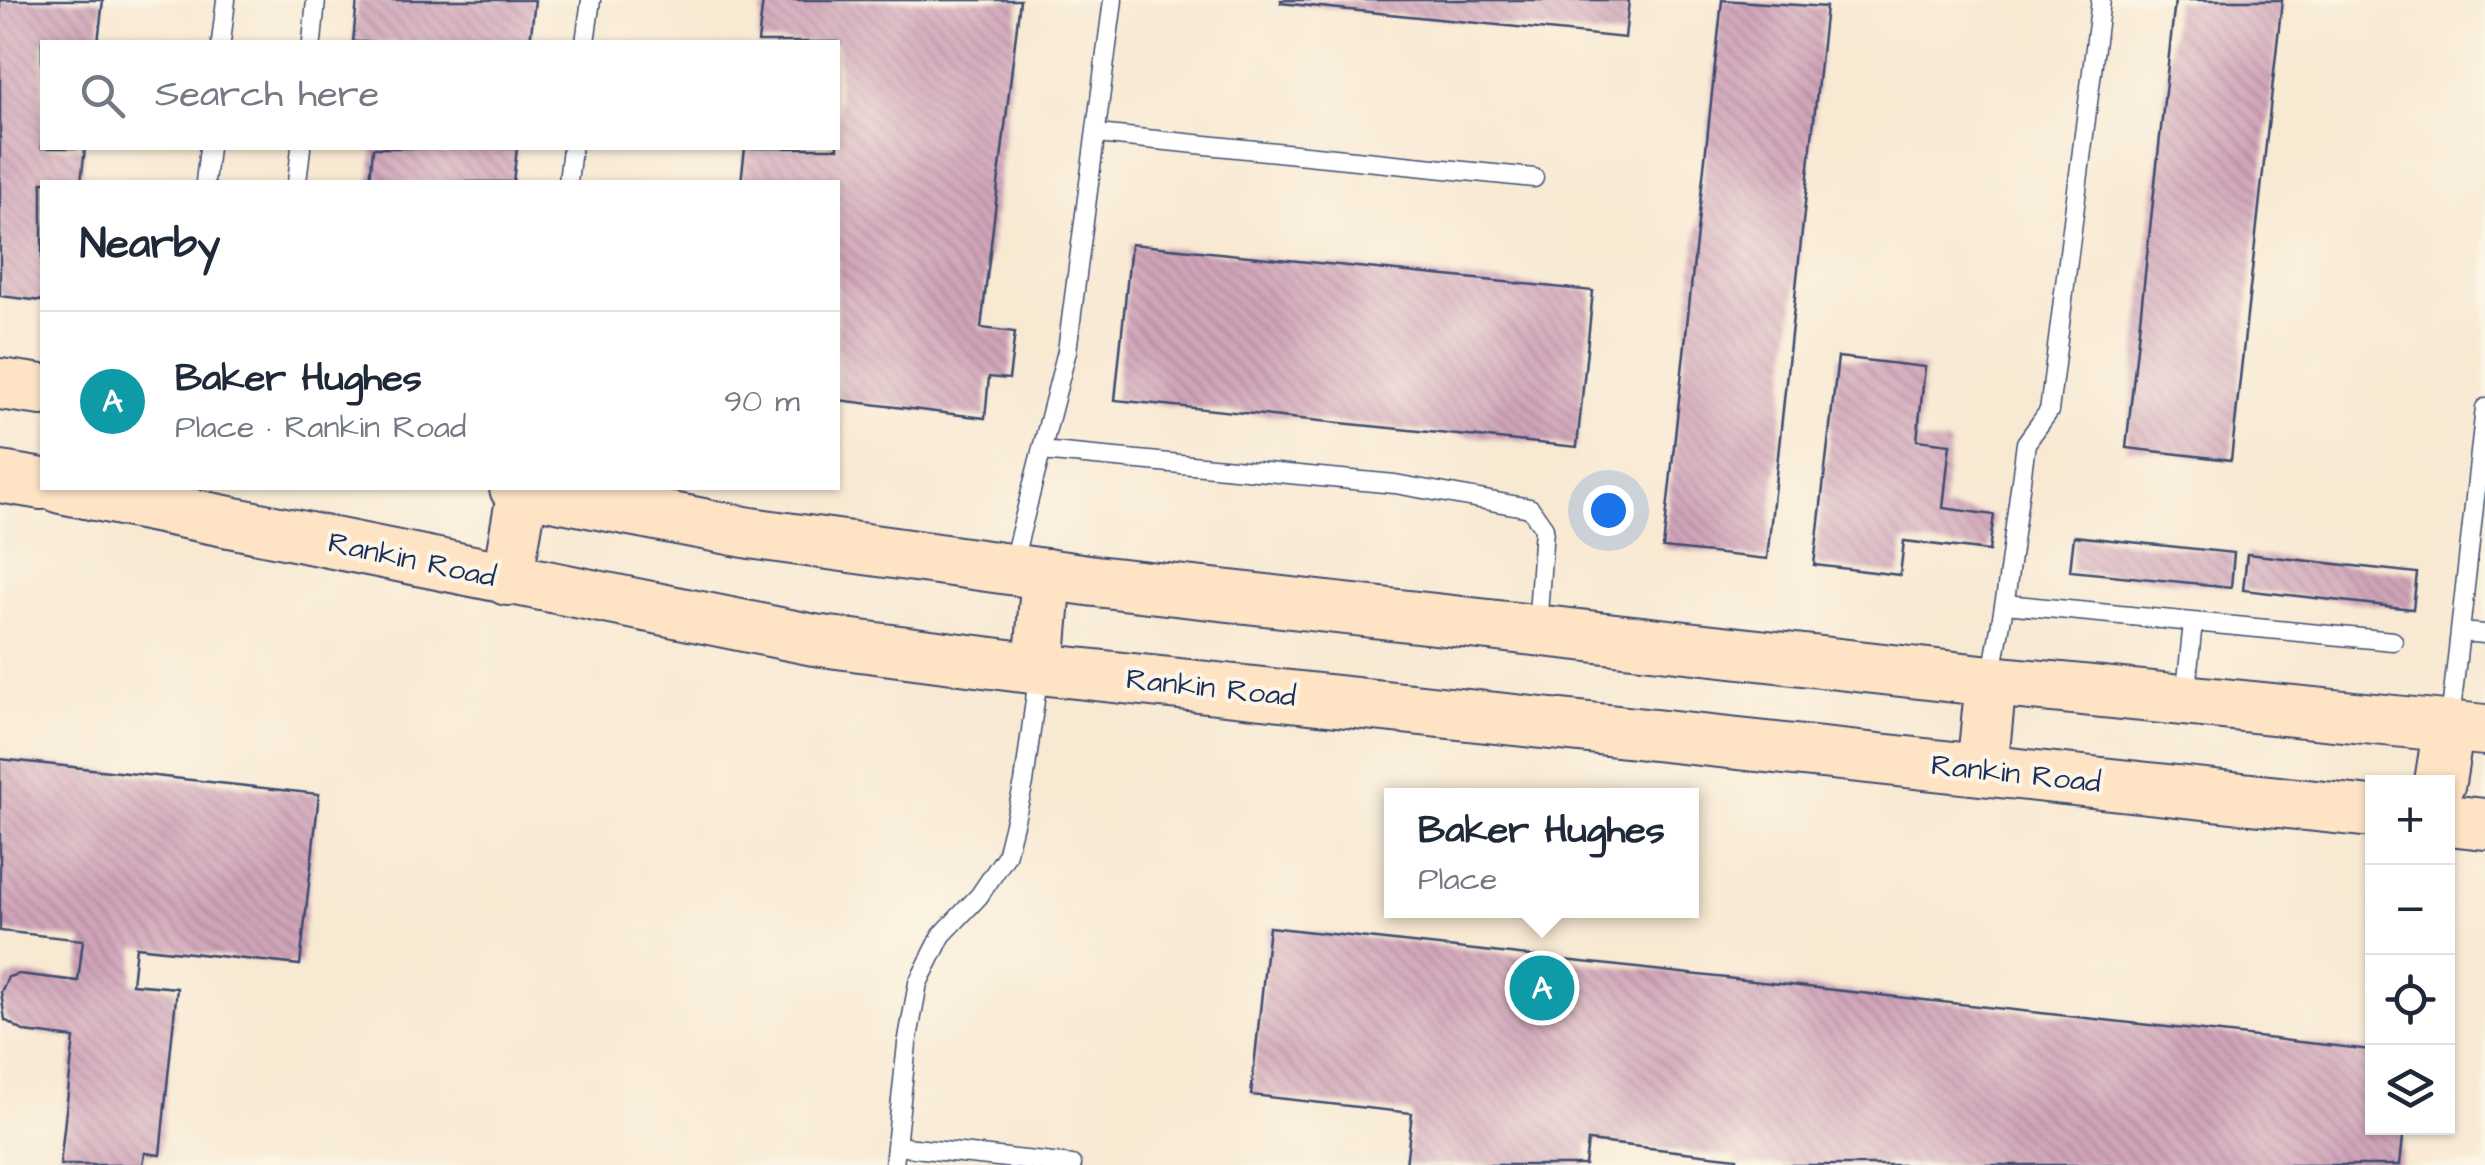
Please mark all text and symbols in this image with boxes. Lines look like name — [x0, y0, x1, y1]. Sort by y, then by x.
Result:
search box — [40, 40, 840, 150]
icon: search — [75, 68, 130, 123]
text: Search here — [155, 69, 379, 121]
text: Nearby — [80, 216, 220, 274]
text: Baker Hughes — [175, 353, 422, 405]
text: A — [102, 379, 123, 424]
text: 90 m — [724, 379, 800, 424]
text: Place · Rankin Road — [175, 405, 466, 450]
your location — [1583, 485, 1634, 536]
street label: Rankin Road — [324, 522, 500, 598]
street label: Rankin Road — [1124, 658, 1298, 718]
street label: Rankin Road — [1929, 744, 2103, 804]
map controls — [2365, 775, 2455, 1135]
button: + — [2365, 775, 2455, 865]
popup — [1384, 788, 1699, 918]
text: Baker Hughes — [1418, 805, 1665, 857]
text: Place — [1418, 857, 1497, 902]
button: − — [2365, 865, 2455, 955]
pin: A — [1510, 950, 1574, 1026]
button: locate — [2365, 955, 2455, 1045]
button: layers — [2365, 1045, 2455, 1135]

